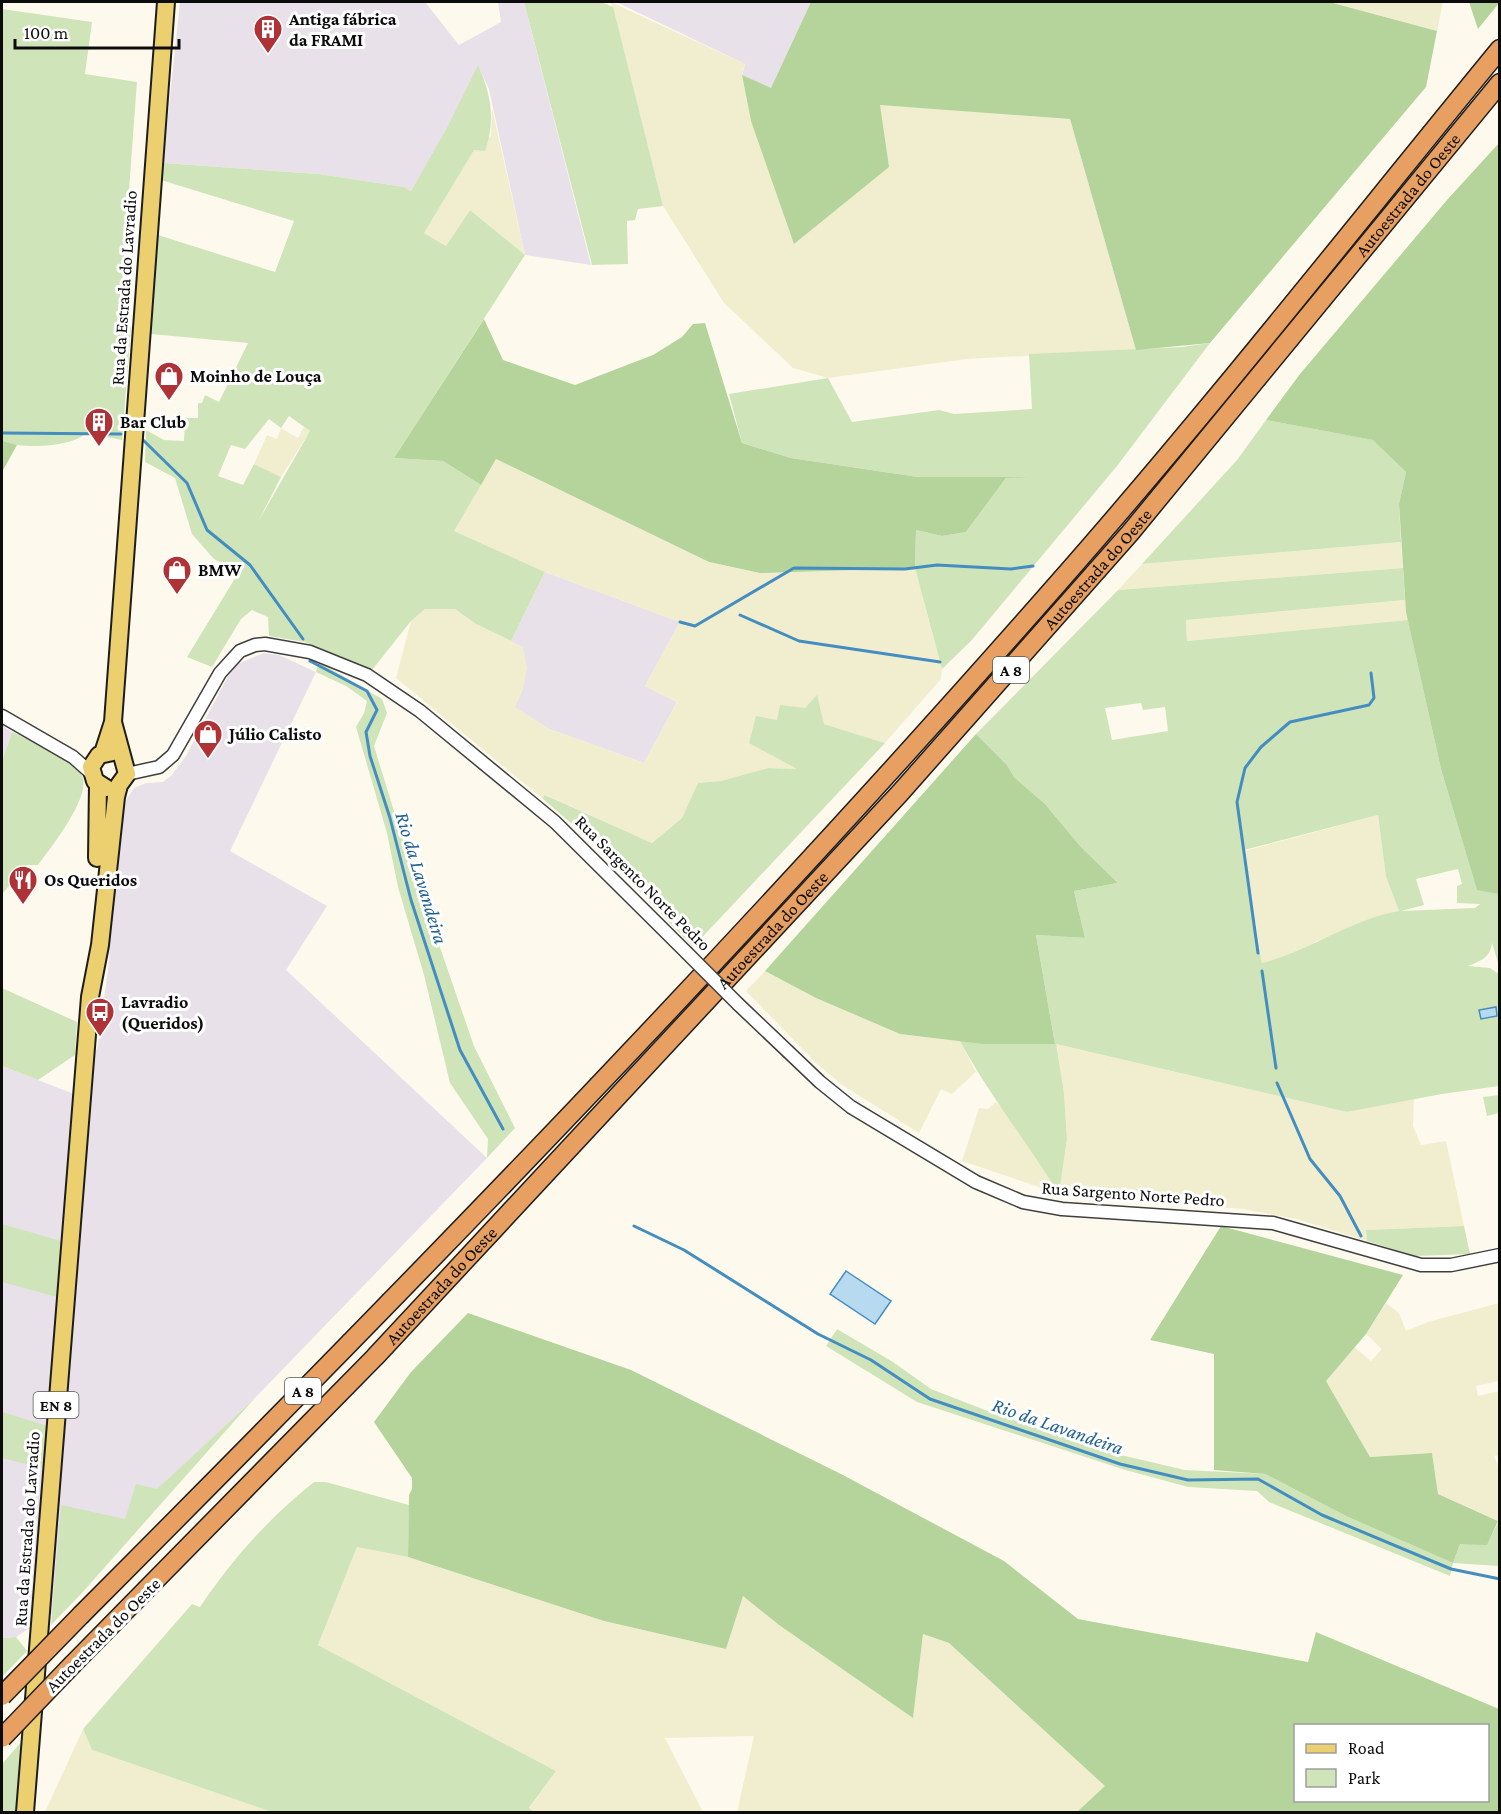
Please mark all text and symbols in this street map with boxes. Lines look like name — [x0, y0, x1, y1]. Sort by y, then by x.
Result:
place label: Antiga fábrica da FRAMI — [288, 9, 397, 50]
scale bar — [15, 12, 178, 50]
building icon: Antiga fábrica da FRAMI — [252, 13, 284, 55]
text: 100 m — [24, 23, 69, 43]
street label: Autoestrada do Oeste — [1351, 129, 1465, 261]
street label: Rua da Estrada do Lavradio — [107, 190, 141, 386]
shop icon: Moinho de Louça — [153, 360, 185, 402]
place label: Moinho de Louça — [190, 366, 322, 386]
building icon: Bar Club — [83, 406, 115, 448]
place label: Bar Club — [120, 412, 186, 432]
street label: Autoestrada do Oeste — [1040, 505, 1156, 633]
shop icon: BMW — [161, 554, 193, 596]
place label: BMW — [198, 560, 242, 580]
road number: A 8 — [993, 657, 1029, 683]
shop icon: Júlio Calisto — [192, 718, 224, 760]
place label: Júlio Calisto — [227, 724, 322, 744]
water label: Rio da Lavandeira — [391, 809, 453, 947]
street label: Rua Sargento Norte Pedro — [571, 811, 715, 955]
restaurant icon: Os Queridos — [7, 864, 39, 906]
street label: Autoestrada do Oeste — [713, 867, 832, 993]
place label: Os Queridos — [44, 870, 137, 890]
place label: Lavradio (Queridos) — [121, 992, 204, 1034]
bus stop icon: Lavradio (Queridos) — [84, 996, 116, 1038]
street label: Rua Sargento Norte Pedro — [1041, 1178, 1225, 1210]
street label: Autoestrada do Oeste — [382, 1223, 501, 1349]
road number: A 8 — [285, 1378, 321, 1404]
road number: EN 8 — [34, 1392, 78, 1418]
water label: Rio da Lavandeira — [990, 1393, 1126, 1459]
street label: Rua da Estrada do Lavradio — [10, 1431, 44, 1627]
street label: Autoestrada do Oeste — [42, 1574, 164, 1696]
legend — [1294, 1724, 1489, 1802]
text: Road — [1348, 1738, 1385, 1758]
text: Park — [1348, 1768, 1380, 1788]

